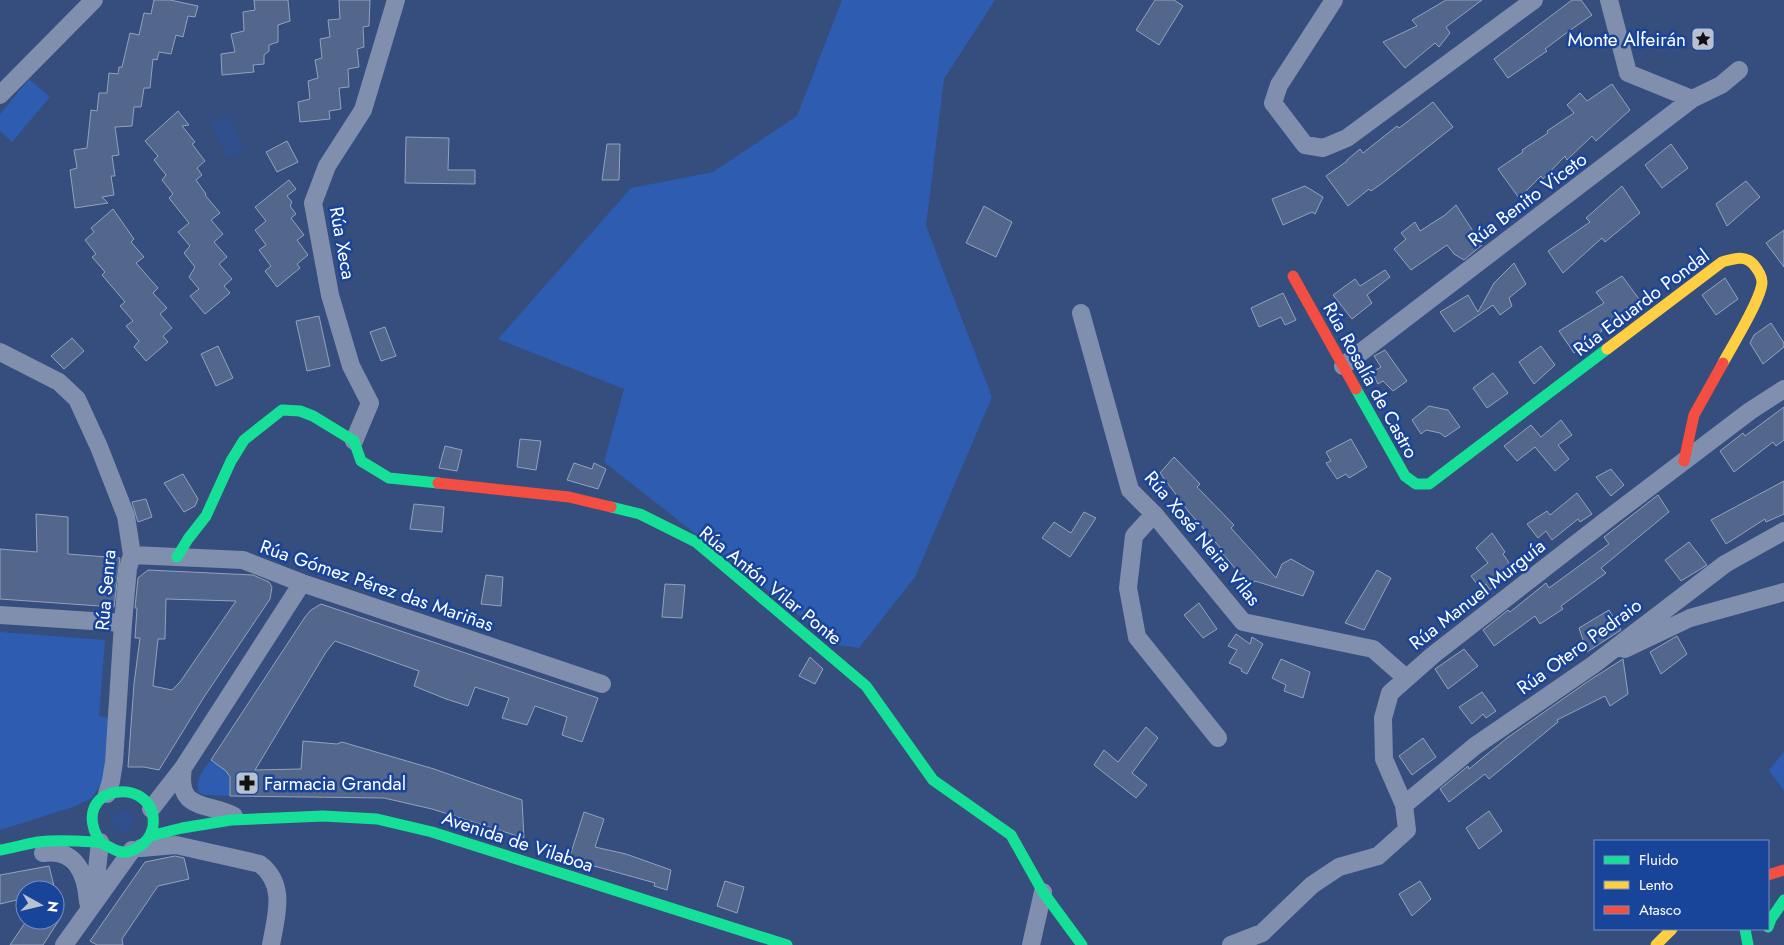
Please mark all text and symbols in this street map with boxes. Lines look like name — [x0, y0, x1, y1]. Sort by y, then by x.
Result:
place label: Monte Alfeirán — [1567, 26, 1686, 53]
place icon: Monte Alfeirán — [1690, 26, 1716, 52]
street label: Rúa Benito Viceto — [1462, 146, 1592, 253]
street label: Rúa Xeca — [323, 205, 362, 282]
street label: Rúa Eduardo Pondal — [1568, 242, 1715, 362]
street label: Rúa Rosalía de Castro — [1316, 297, 1425, 463]
street label: Rúa Xosé Neira Vilas — [1138, 465, 1267, 612]
street label: Rúa Antón Vilar Ponte — [694, 519, 848, 651]
street label: Rúa Gómez Pérez das Mariñas — [257, 533, 497, 638]
street label: Rúa Manuel Murguía — [1403, 533, 1551, 656]
street label: Rúa Senra — [89, 548, 122, 632]
street label: Rúa Otero Pedraio — [1511, 592, 1647, 701]
pharmacy icon: Farmacia Grandal — [234, 770, 260, 796]
place label: Farmacia Grandal — [264, 770, 406, 797]
street label: Avenida de Vilaboa — [439, 804, 597, 879]
legend — [1594, 840, 1769, 930]
text: Fluido — [1639, 849, 1678, 871]
text: Lento — [1639, 874, 1673, 896]
north arrow — [15, 880, 65, 930]
text: Atasco — [1639, 899, 1681, 921]
text: N — [42, 900, 64, 914]

